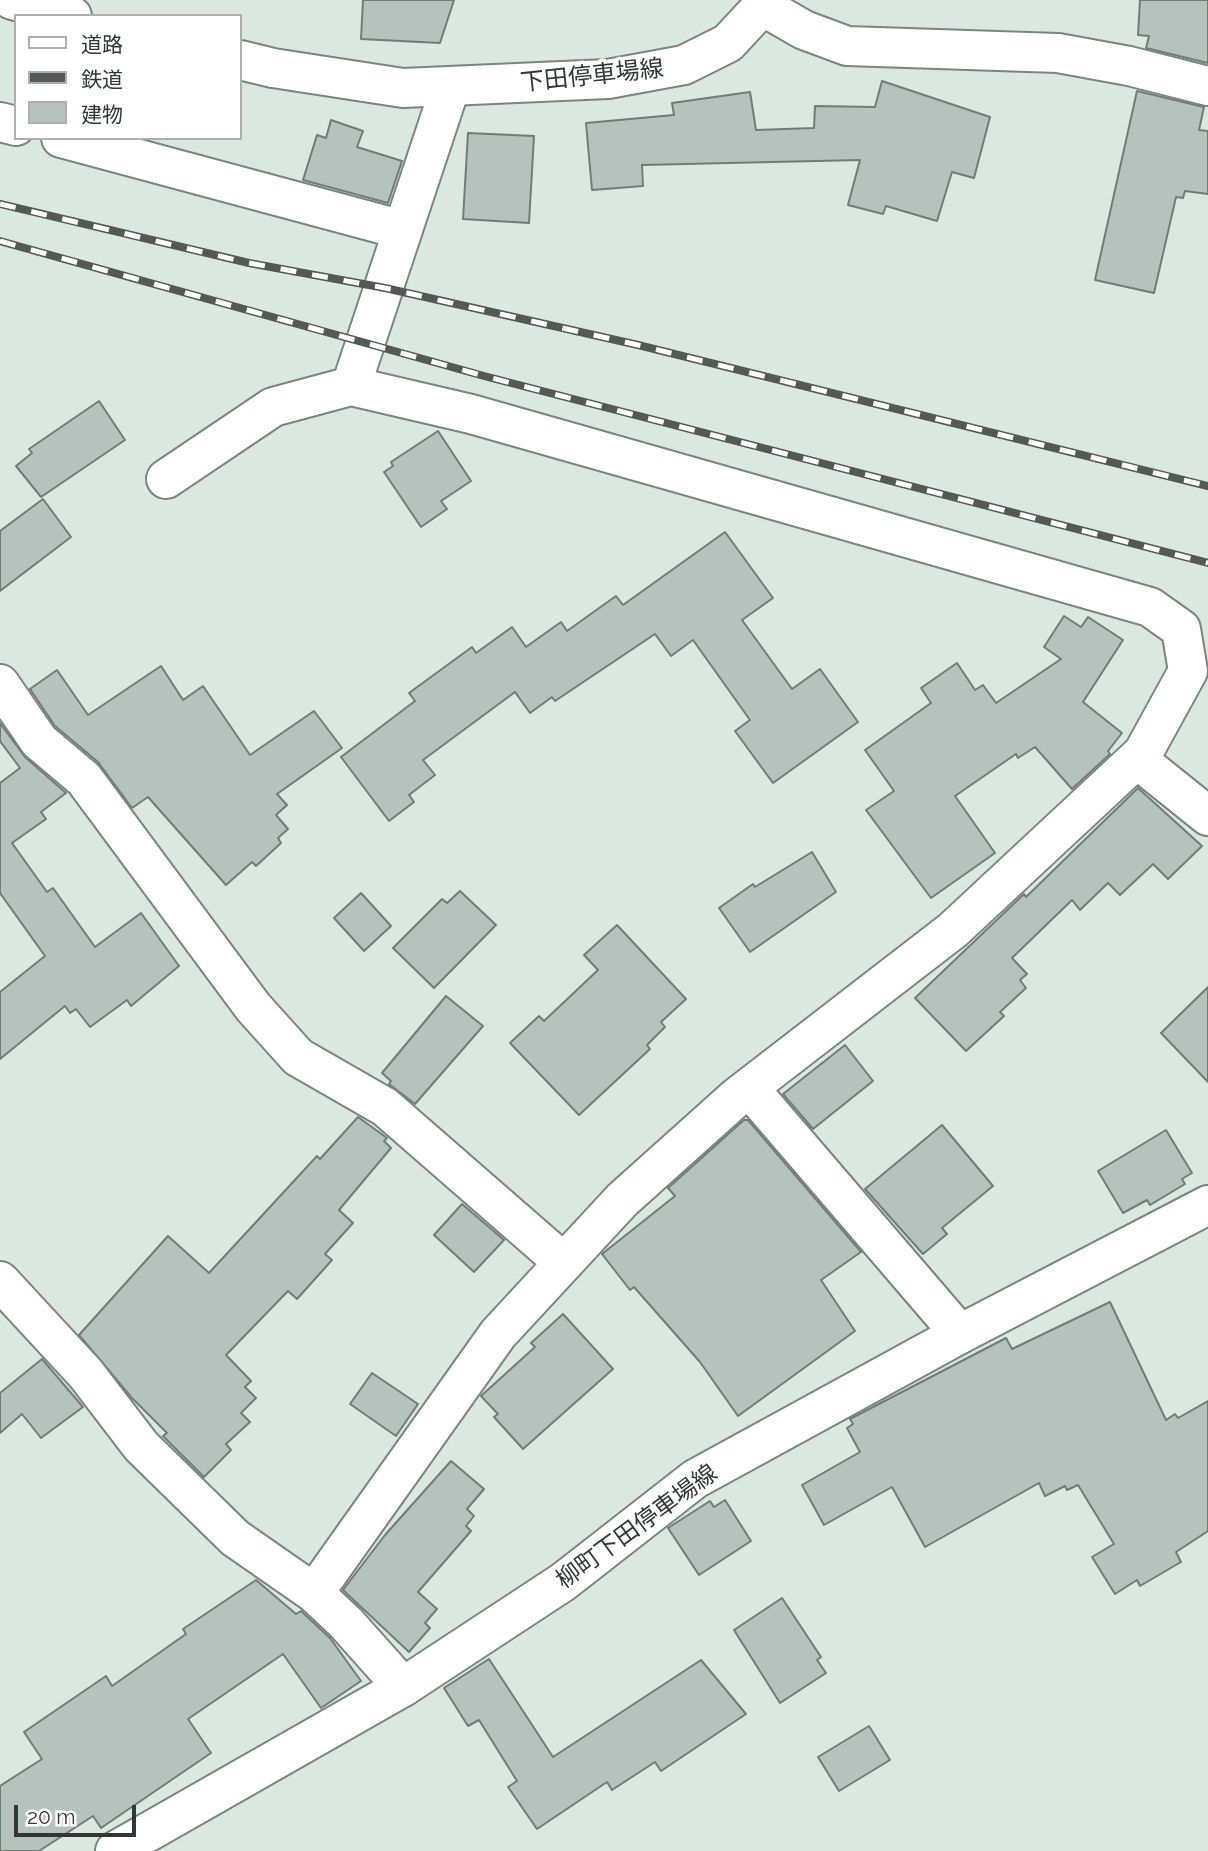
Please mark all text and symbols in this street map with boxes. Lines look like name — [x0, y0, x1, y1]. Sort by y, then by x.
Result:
legend — [14, 14, 242, 140]
text: 道路 — [81, 32, 123, 57]
street label: 下田停車場線 — [519, 54, 665, 98]
text: 鉄道 — [81, 67, 123, 92]
text: 建物 — [81, 102, 123, 127]
street label: 柳町下田停車場線 — [551, 1459, 723, 1595]
scale bar — [18, 1792, 140, 1836]
text: 20 m — [27, 1804, 75, 1829]

